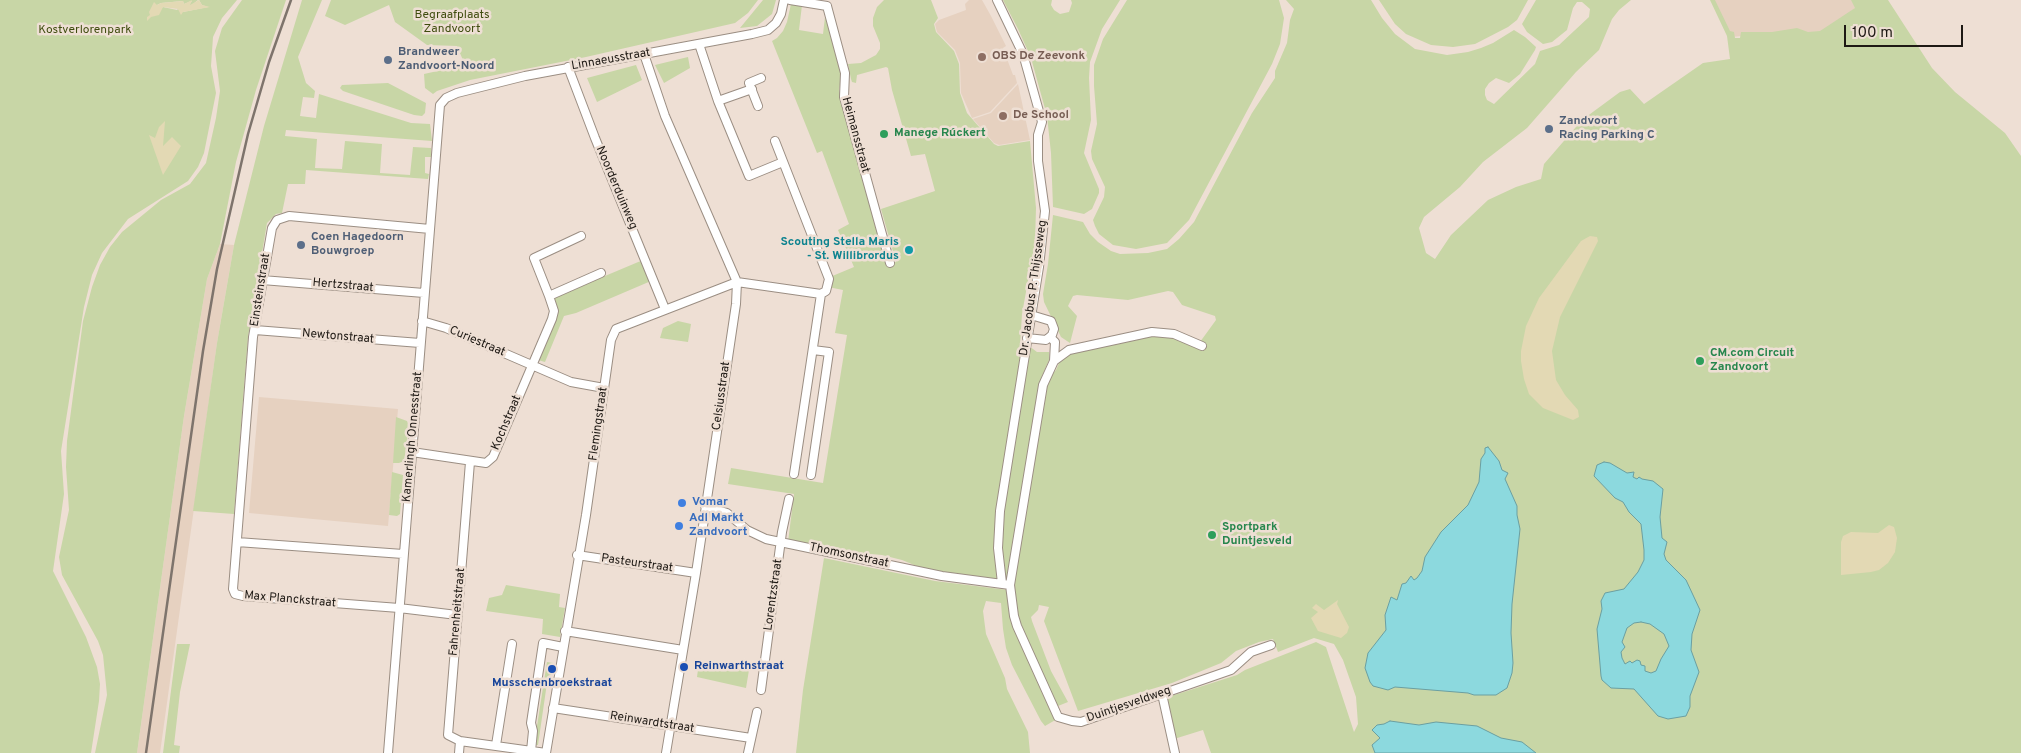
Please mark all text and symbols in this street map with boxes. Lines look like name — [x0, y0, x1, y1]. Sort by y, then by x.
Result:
park label: Begraafplaats Zandvoort — [414, 9, 490, 37]
scale bar — [1846, 15, 1965, 47]
park label: Kostverlorenpark — [38, 24, 132, 38]
text: 100 m — [1852, 24, 1893, 43]
place label: Brandweer Zandvoort-Noord — [398, 46, 494, 74]
street label: Linnaeusstraat — [570, 46, 652, 74]
place label: OBS De Zeevonk — [992, 50, 1085, 64]
marker: OBS De Zeevonk — [976, 51, 988, 63]
marker: Brandweer Zandvoort-Noord — [382, 54, 394, 66]
street label: Heimansstraat — [838, 95, 872, 175]
place label: De School — [1013, 109, 1069, 123]
marker: De School — [997, 110, 1009, 122]
place label: Zandvoort Racing Parking C — [1559, 115, 1655, 143]
marker: Zandvoort Racing Parking C — [1543, 123, 1555, 135]
place label: Manege Rúckert — [894, 127, 986, 141]
marker: Manege Rúckert — [878, 128, 890, 140]
street label: Noorderduinweg — [592, 144, 640, 232]
street label: Dr. Jacobus P. Thijsseweg — [1017, 219, 1051, 357]
place label: Coen Hagedoorn Bouwgroep — [311, 231, 404, 259]
place label: Scouting Stella Maris - St. Willibrordus — [781, 236, 899, 264]
marker: Coen Hagedoorn Bouwgroep — [295, 239, 307, 251]
marker: Scouting Stella Maris - St. Willibrordus — [903, 244, 915, 256]
street label: Einsteinstraat — [248, 252, 274, 328]
street label: Hertzstraat — [312, 276, 374, 296]
street label: Curiestraat — [447, 324, 507, 360]
street label: Newtonstraat — [301, 327, 375, 347]
place label: CM.com Circuit Zandvoort — [1710, 347, 1794, 375]
marker: CM.com Circuit Zandvoort — [1694, 355, 1706, 367]
street label: Celsiusstraat — [710, 361, 734, 431]
street label: Kamerlingh Onnesstraat — [400, 371, 426, 503]
street label: Flemingstraat — [587, 386, 611, 462]
street label: Kochstraat — [489, 393, 525, 453]
place label: Vomar — [692, 496, 728, 510]
marker: Vomar — [676, 497, 688, 509]
place label: Adl Markt Zandvoort — [689, 512, 747, 540]
marker: Adl Markt Zandvoort — [673, 520, 685, 532]
place label: Sportpark Duintjesveld — [1222, 521, 1292, 549]
marker: Sportpark Duintjesveld — [1206, 529, 1218, 541]
street label: Thomsonstraat — [808, 541, 890, 571]
street label: Pasteurstraat — [600, 552, 674, 576]
street label: Lorentzstraat — [762, 558, 786, 632]
street label: Fahrenheitstraat — [447, 567, 469, 657]
street label: Max Planckstraat — [244, 589, 336, 611]
place label: Reinwarthstraat — [694, 660, 784, 674]
marker: Reinwarthstraat — [678, 661, 690, 673]
marker: Musschenbroekstraat — [546, 663, 558, 675]
place label: Musschenbroekstraat — [492, 677, 612, 691]
street label: Duintjesveldweg — [1085, 684, 1173, 726]
street label: Reinwardtstraat — [609, 709, 695, 737]

